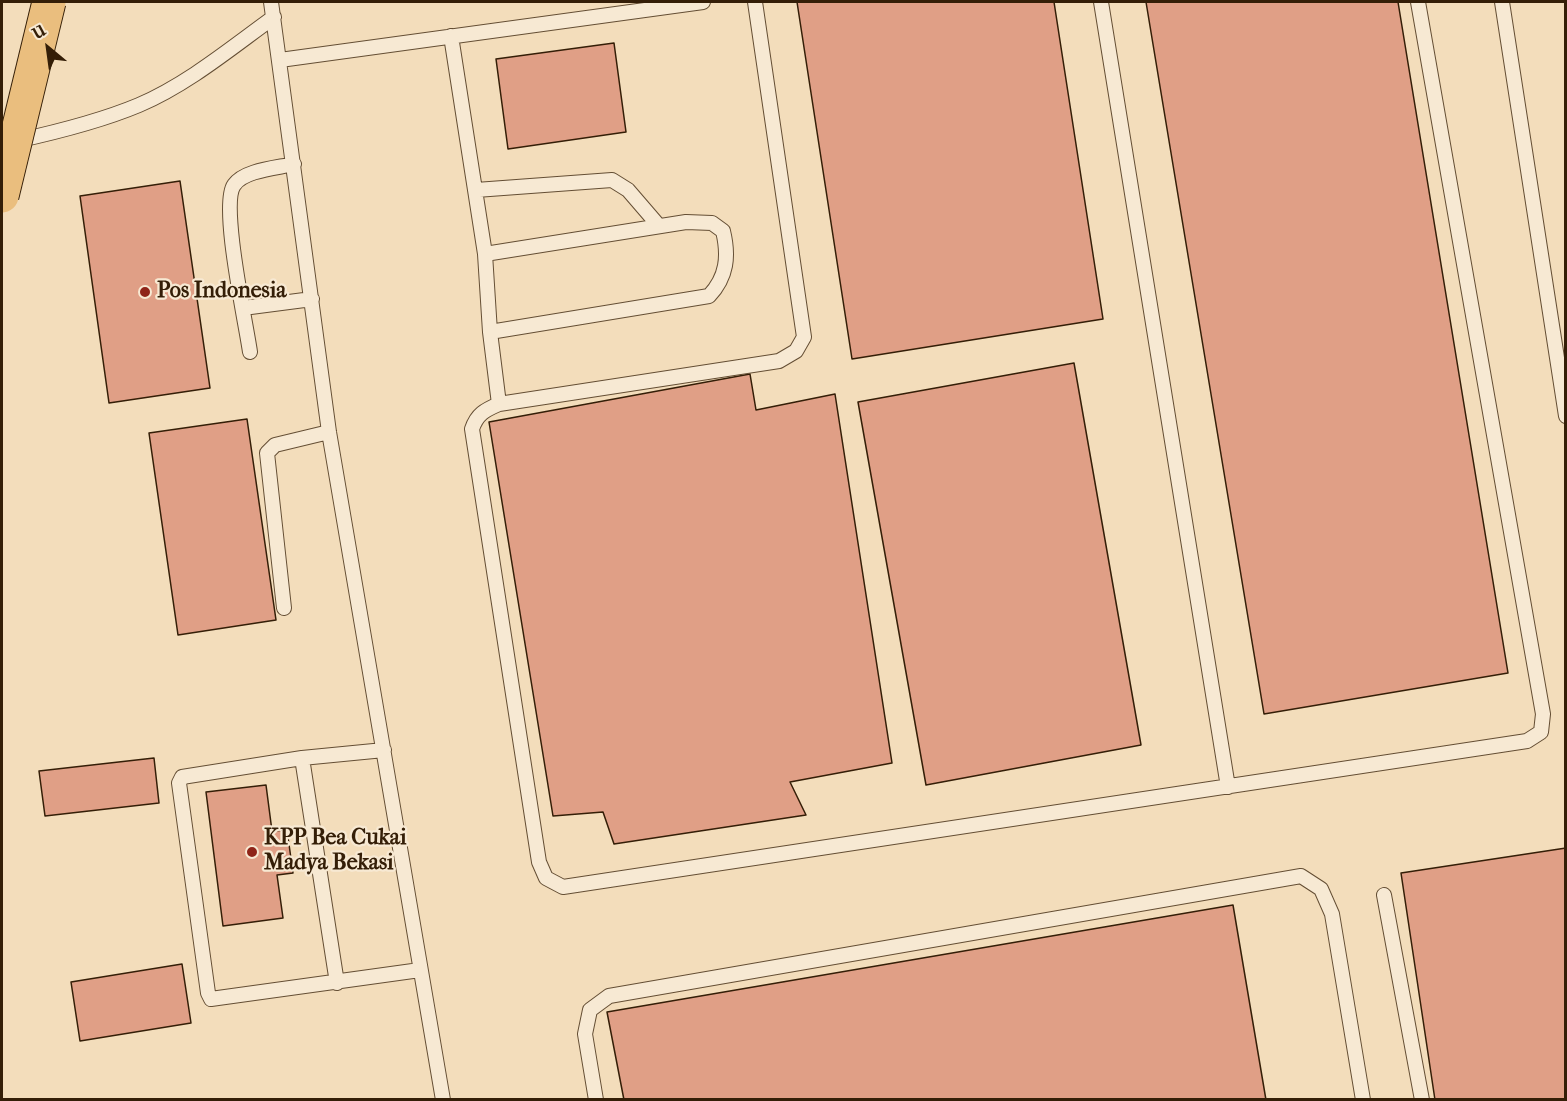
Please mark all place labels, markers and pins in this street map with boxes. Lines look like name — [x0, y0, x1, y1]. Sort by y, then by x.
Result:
place label: Pos Indonesia — [157, 279, 286, 305]
marker: Pos Indonesia — [138, 285, 152, 299]
place label: KPP Bea Cukai Madya Bekasi — [264, 826, 407, 878]
marker: KPP Bea Cukai Madya Bekasi — [245, 845, 259, 859]

